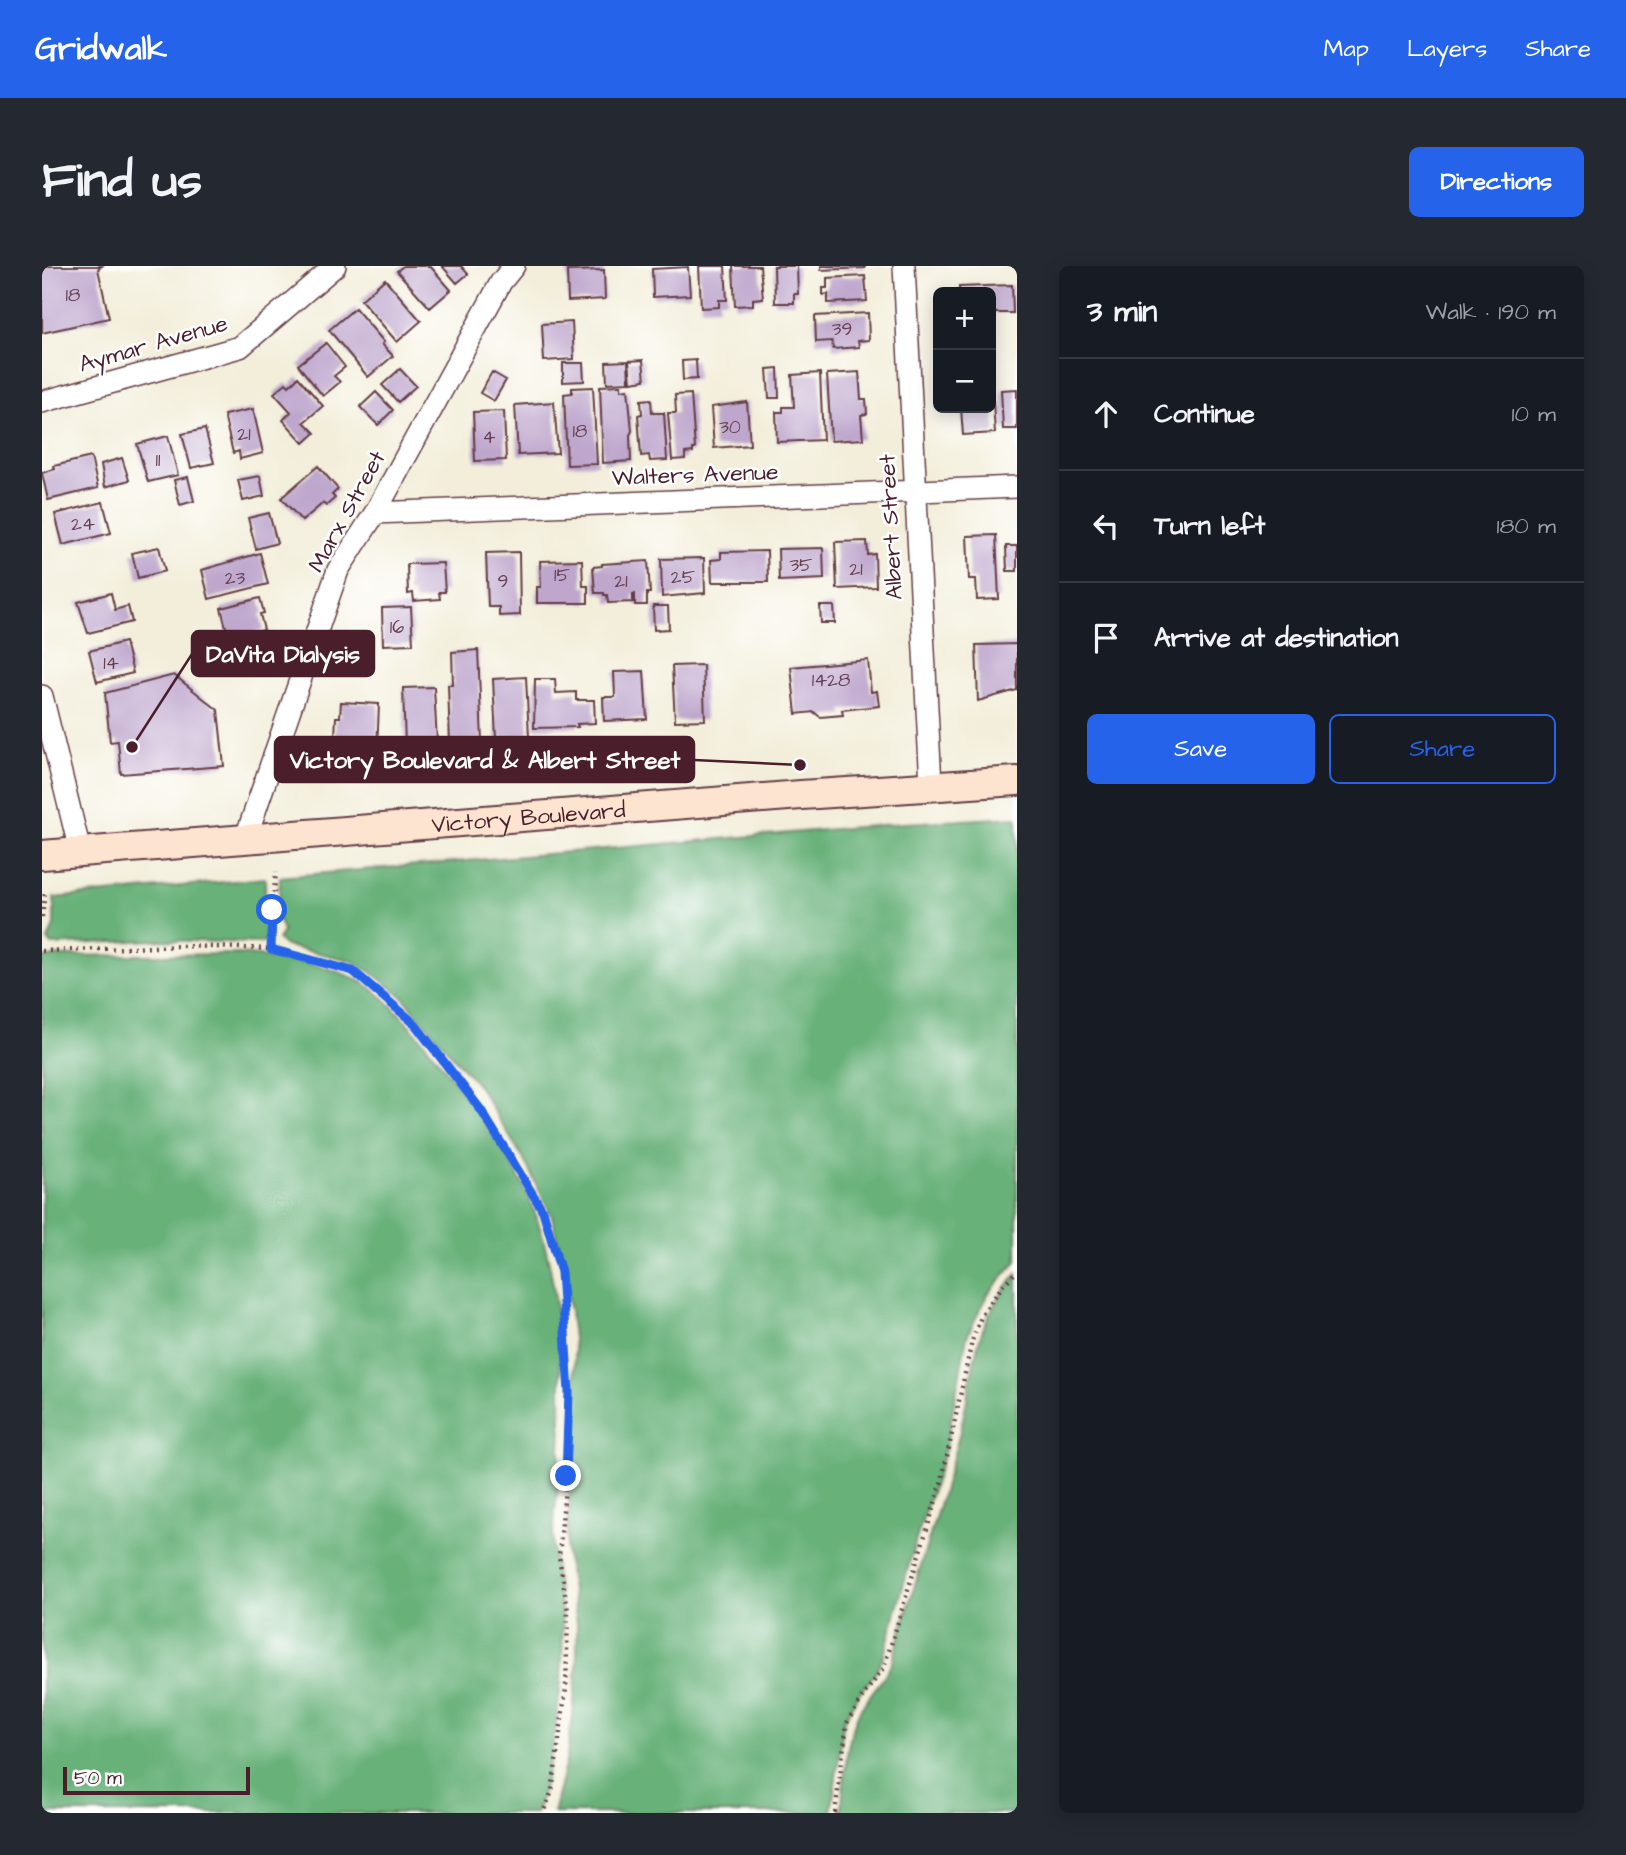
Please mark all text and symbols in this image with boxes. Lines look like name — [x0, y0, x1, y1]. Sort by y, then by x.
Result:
text: Gridwalk — [35, 26, 167, 72]
text: Map — [1324, 32, 1369, 66]
text: Layers — [1407, 32, 1487, 66]
text: Share — [1525, 32, 1591, 66]
button: Directions — [1409, 147, 1584, 217]
text: Find us — [42, 148, 202, 216]
house number: 18 — [66, 282, 80, 309]
map controls — [933, 287, 996, 413]
button: + — [933, 287, 996, 350]
text: 3 min — [1087, 291, 1157, 333]
text: Walk · 190 m — [1426, 296, 1556, 328]
street label: Aymar Avenue — [75, 307, 232, 381]
house number: 39 — [832, 316, 852, 343]
button: − — [933, 350, 996, 413]
icon: ahead — [1087, 395, 1125, 433]
text: Continue — [1154, 396, 1255, 432]
text: 10 m — [1511, 398, 1556, 430]
house number: 30 — [719, 414, 741, 441]
house number: 18 — [573, 418, 587, 445]
house number: 21 — [237, 421, 251, 448]
house number: 4 — [483, 424, 496, 451]
street label: Marx Street — [300, 444, 394, 578]
house number: 11 — [156, 447, 161, 474]
street label: Albert Street — [871, 453, 911, 601]
street label: Walters Avenue — [611, 456, 779, 494]
icon: left — [1087, 507, 1125, 545]
text: Turn left — [1154, 508, 1265, 544]
text: 180 m — [1497, 510, 1556, 542]
house number: 24 — [71, 511, 95, 538]
house number: 35 — [789, 552, 813, 579]
house number: 21 — [849, 556, 863, 583]
house number: 15 — [554, 562, 570, 589]
house number: 25 — [671, 564, 696, 591]
house number: 23 — [225, 565, 246, 592]
house number: 9 — [498, 568, 508, 595]
house number: 21 — [614, 568, 628, 595]
house number: 16 — [390, 614, 404, 641]
icon: arrive — [1087, 619, 1125, 657]
text: Arrive at destination — [1154, 620, 1399, 656]
callout: DaVita Dialysis — [192, 631, 374, 676]
text: DaVita Dialysis — [206, 638, 360, 674]
house number: 14 — [103, 650, 119, 677]
house number: 1428 — [812, 667, 850, 694]
button: Save — [1087, 714, 1315, 784]
button: Share — [1329, 714, 1556, 784]
callout: Victory Boulevard & Albert Street — [275, 737, 694, 782]
text: Victory Boulevard & Albert Street — [289, 744, 680, 780]
street label: Victory Boulevard — [430, 794, 627, 841]
route start — [256, 894, 287, 925]
route end — [550, 1460, 581, 1491]
scale bar — [63, 1764, 250, 1796]
text: 50 m — [74, 1765, 122, 1792]

